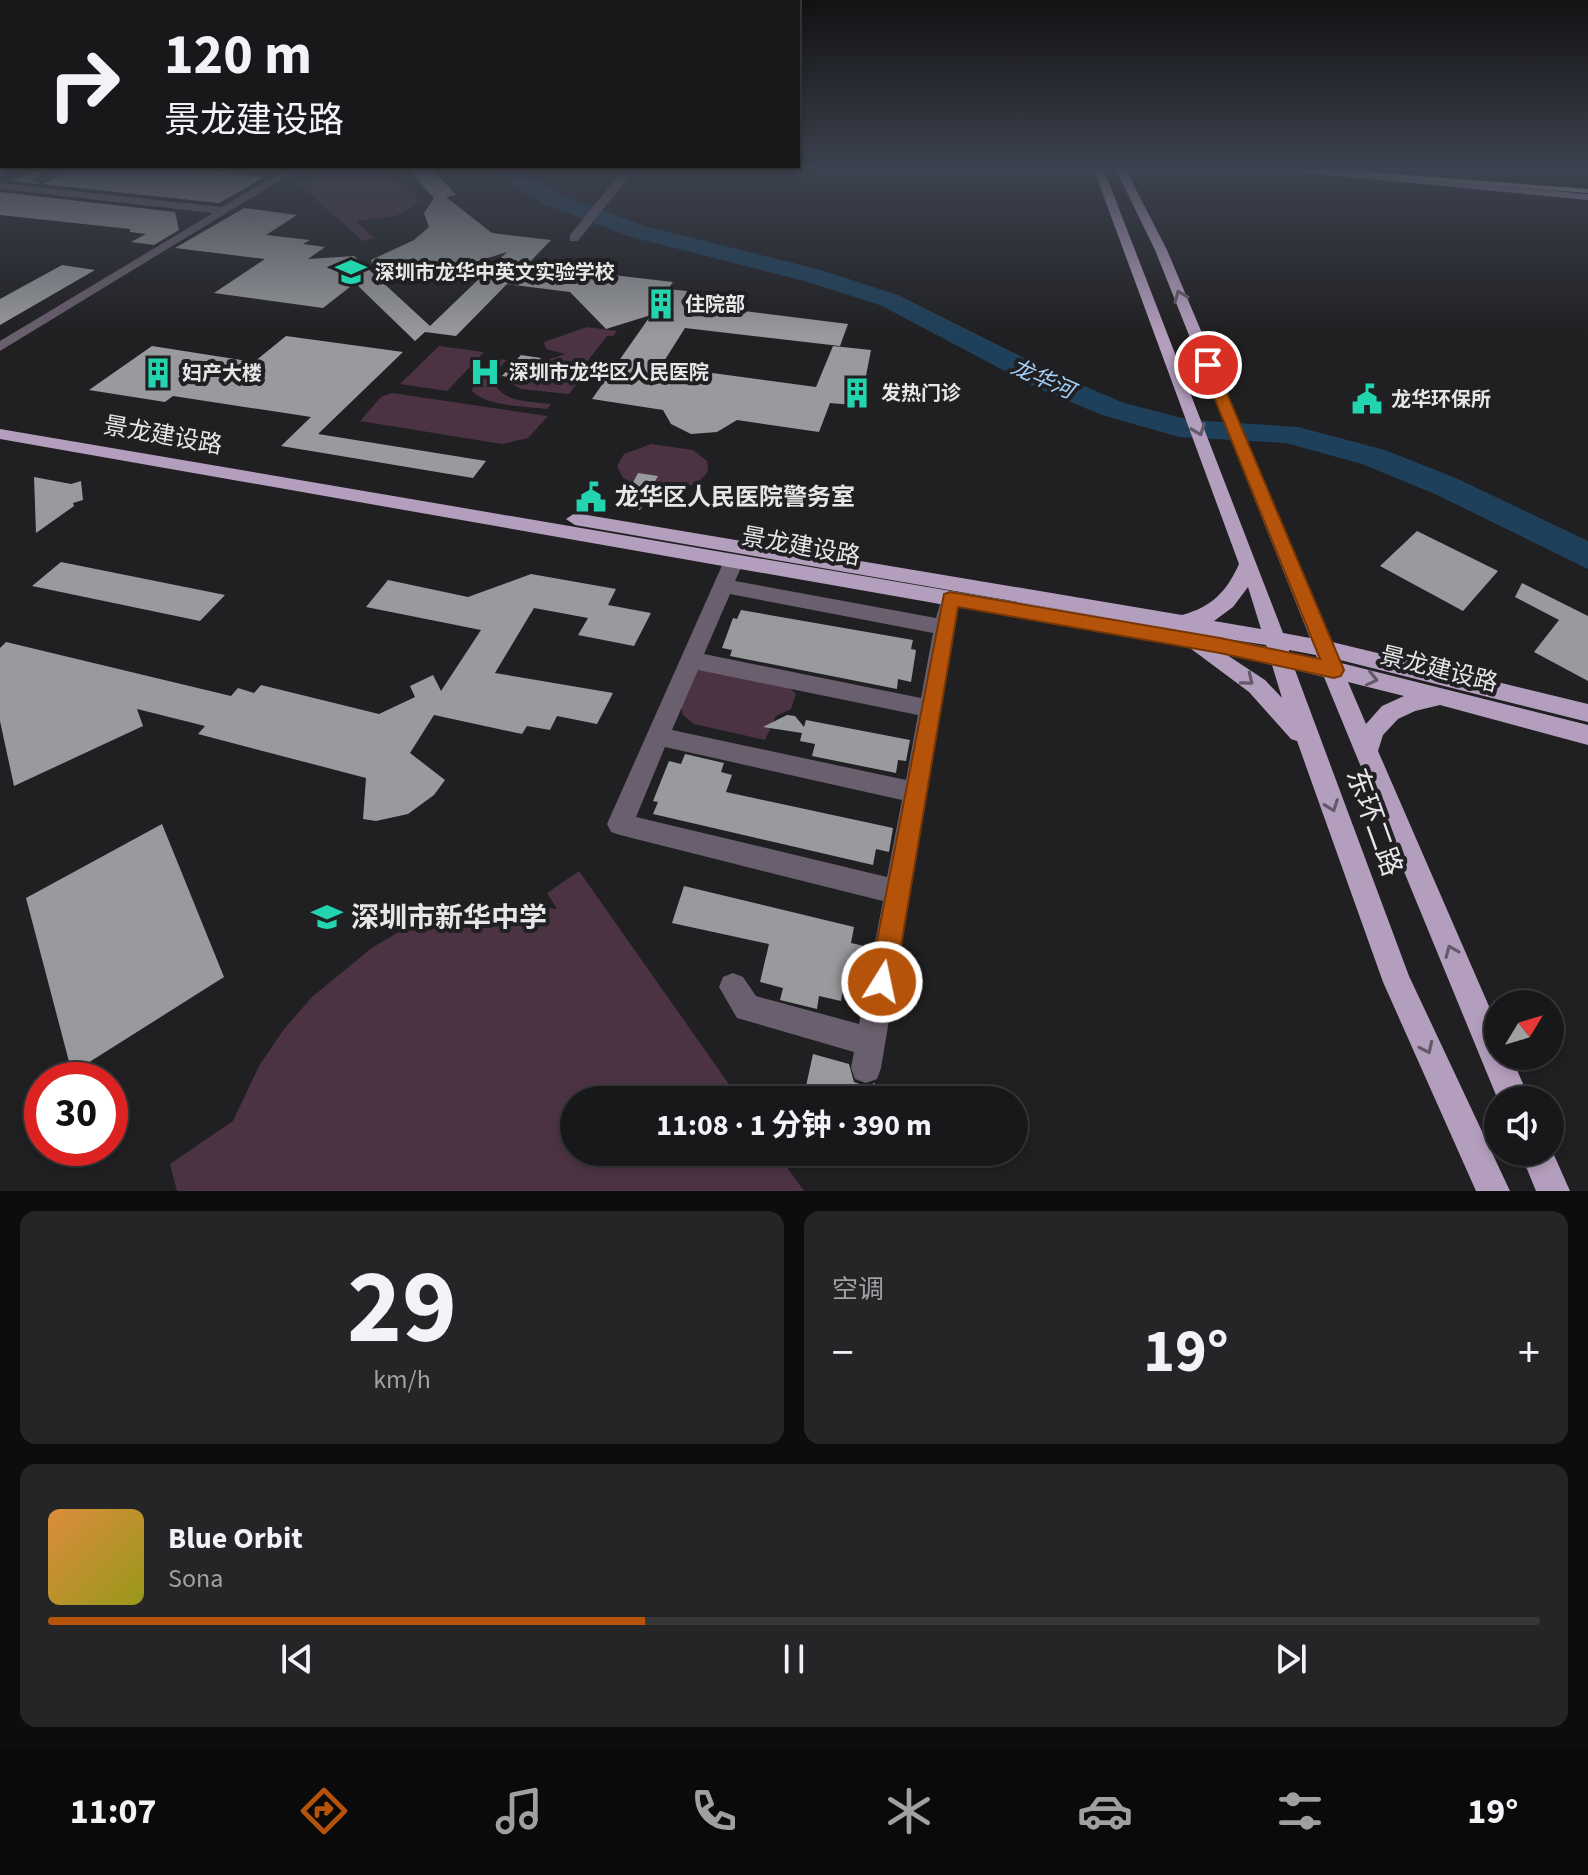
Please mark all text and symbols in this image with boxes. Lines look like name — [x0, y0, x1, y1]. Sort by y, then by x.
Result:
text: 120 m — [164, 16, 312, 95]
icon: right — [32, 32, 136, 136]
text: 景龙建设路 — [164, 95, 344, 146]
school or university icon: 深圳市龙华中英文实验学校 — [334, 255, 368, 289]
place label: 深圳市龙华中英文实验学校 — [375, 259, 615, 287]
building icon: 住院部 — [644, 287, 678, 321]
one-way arrow — [1173, 290, 1189, 304]
place label: 住院部 — [685, 291, 745, 319]
pin — [1174, 331, 1242, 399]
icon: arrive — [1186, 343, 1230, 387]
water label: 龙华河 — [1006, 351, 1083, 409]
hospital icon: 深圳市龙华区人民医院 — [468, 355, 502, 389]
building icon: 妇产大楼 — [141, 356, 175, 390]
place label: 深圳市龙华区人民医院 — [509, 359, 709, 387]
place label: 妇产大楼 — [182, 360, 262, 388]
building icon: 发热门诊 — [840, 376, 874, 410]
place label: 发热门诊 — [881, 380, 961, 408]
public building icon: 龙华环保所 — [1350, 382, 1384, 416]
place label: 龙华环保所 — [1391, 386, 1491, 414]
street label: 景龙建设路 — [101, 408, 225, 463]
one-way arrow — [1189, 422, 1206, 436]
public building icon: 龙华区人民医院警务室 — [574, 480, 608, 514]
place label: 龙华区人民医院警务室 — [615, 480, 855, 515]
street label: 景龙建设路 — [739, 519, 863, 574]
street label: 景龙建设路 — [1376, 638, 1501, 701]
one-way arrow — [1239, 670, 1254, 684]
one-way arrow — [1365, 670, 1378, 687]
street label: 东环二路 — [1336, 763, 1412, 882]
one-way arrow — [1323, 798, 1339, 812]
place label: 深圳市新华中学 — [351, 898, 547, 938]
school or university icon: 深圳市新华中学 — [310, 900, 344, 934]
position arrow — [840, 940, 924, 1024]
one-way arrow — [1444, 945, 1460, 959]
north arrow — [1484, 990, 1564, 1070]
map controls — [1484, 990, 1564, 1166]
one-way arrow — [1418, 1039, 1434, 1054]
speed limit sign: 30 — [24, 1062, 128, 1166]
button: sound — [1484, 1086, 1564, 1166]
text: 11:08 · 1 分钟 · 390 m — [656, 1104, 932, 1147]
text: 29 — [347, 1235, 457, 1383]
text: 空调 — [832, 1271, 884, 1308]
text: 19° — [1143, 1310, 1229, 1395]
text: − — [832, 1322, 854, 1385]
text: + — [1518, 1322, 1540, 1385]
text: km/h — [373, 1361, 431, 1398]
text: Blue Orbit — [168, 1517, 303, 1560]
text: Sona — [168, 1560, 223, 1597]
icon: previous — [275, 1637, 319, 1681]
icon: pause — [772, 1637, 816, 1681]
icon: next — [1269, 1637, 1313, 1681]
icon: directions — [296, 1783, 352, 1839]
icon: music — [491, 1783, 547, 1839]
icon: phone — [686, 1783, 742, 1839]
icon: climate — [881, 1783, 937, 1839]
icon: car — [1077, 1783, 1133, 1839]
icon: filters — [1272, 1783, 1328, 1839]
text: 11:07 — [70, 1786, 156, 1837]
text: 19° — [1467, 1786, 1518, 1837]

